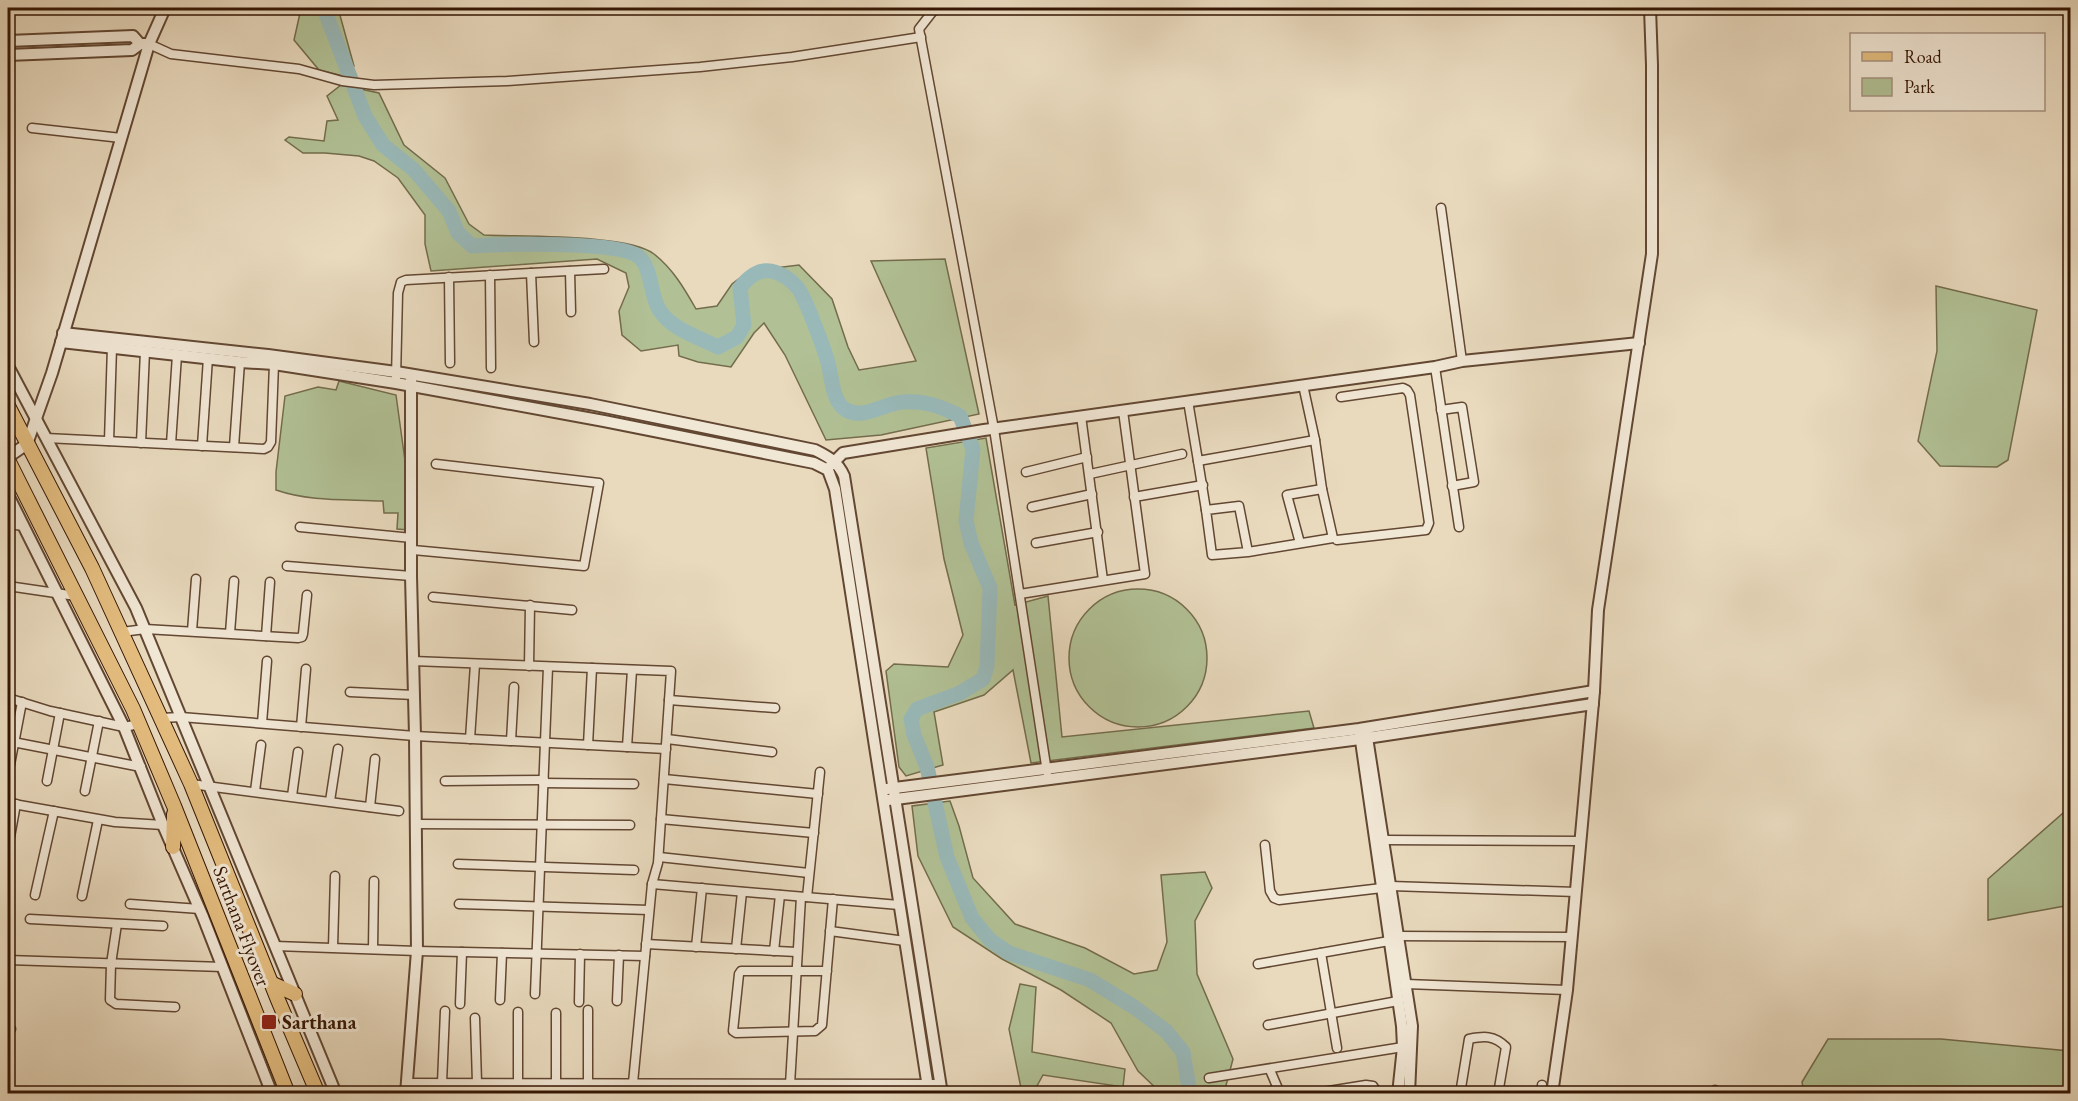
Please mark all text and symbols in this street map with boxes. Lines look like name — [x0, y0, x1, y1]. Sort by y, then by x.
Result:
legend — [1850, 33, 2045, 111]
text: Road — [1904, 45, 1943, 68]
text: Park — [1904, 75, 1935, 98]
street label: Sarthana Flyover — [207, 862, 277, 990]
place label: Sarthana — [282, 1009, 357, 1035]
marker: Sarthana — [260, 1013, 278, 1031]

